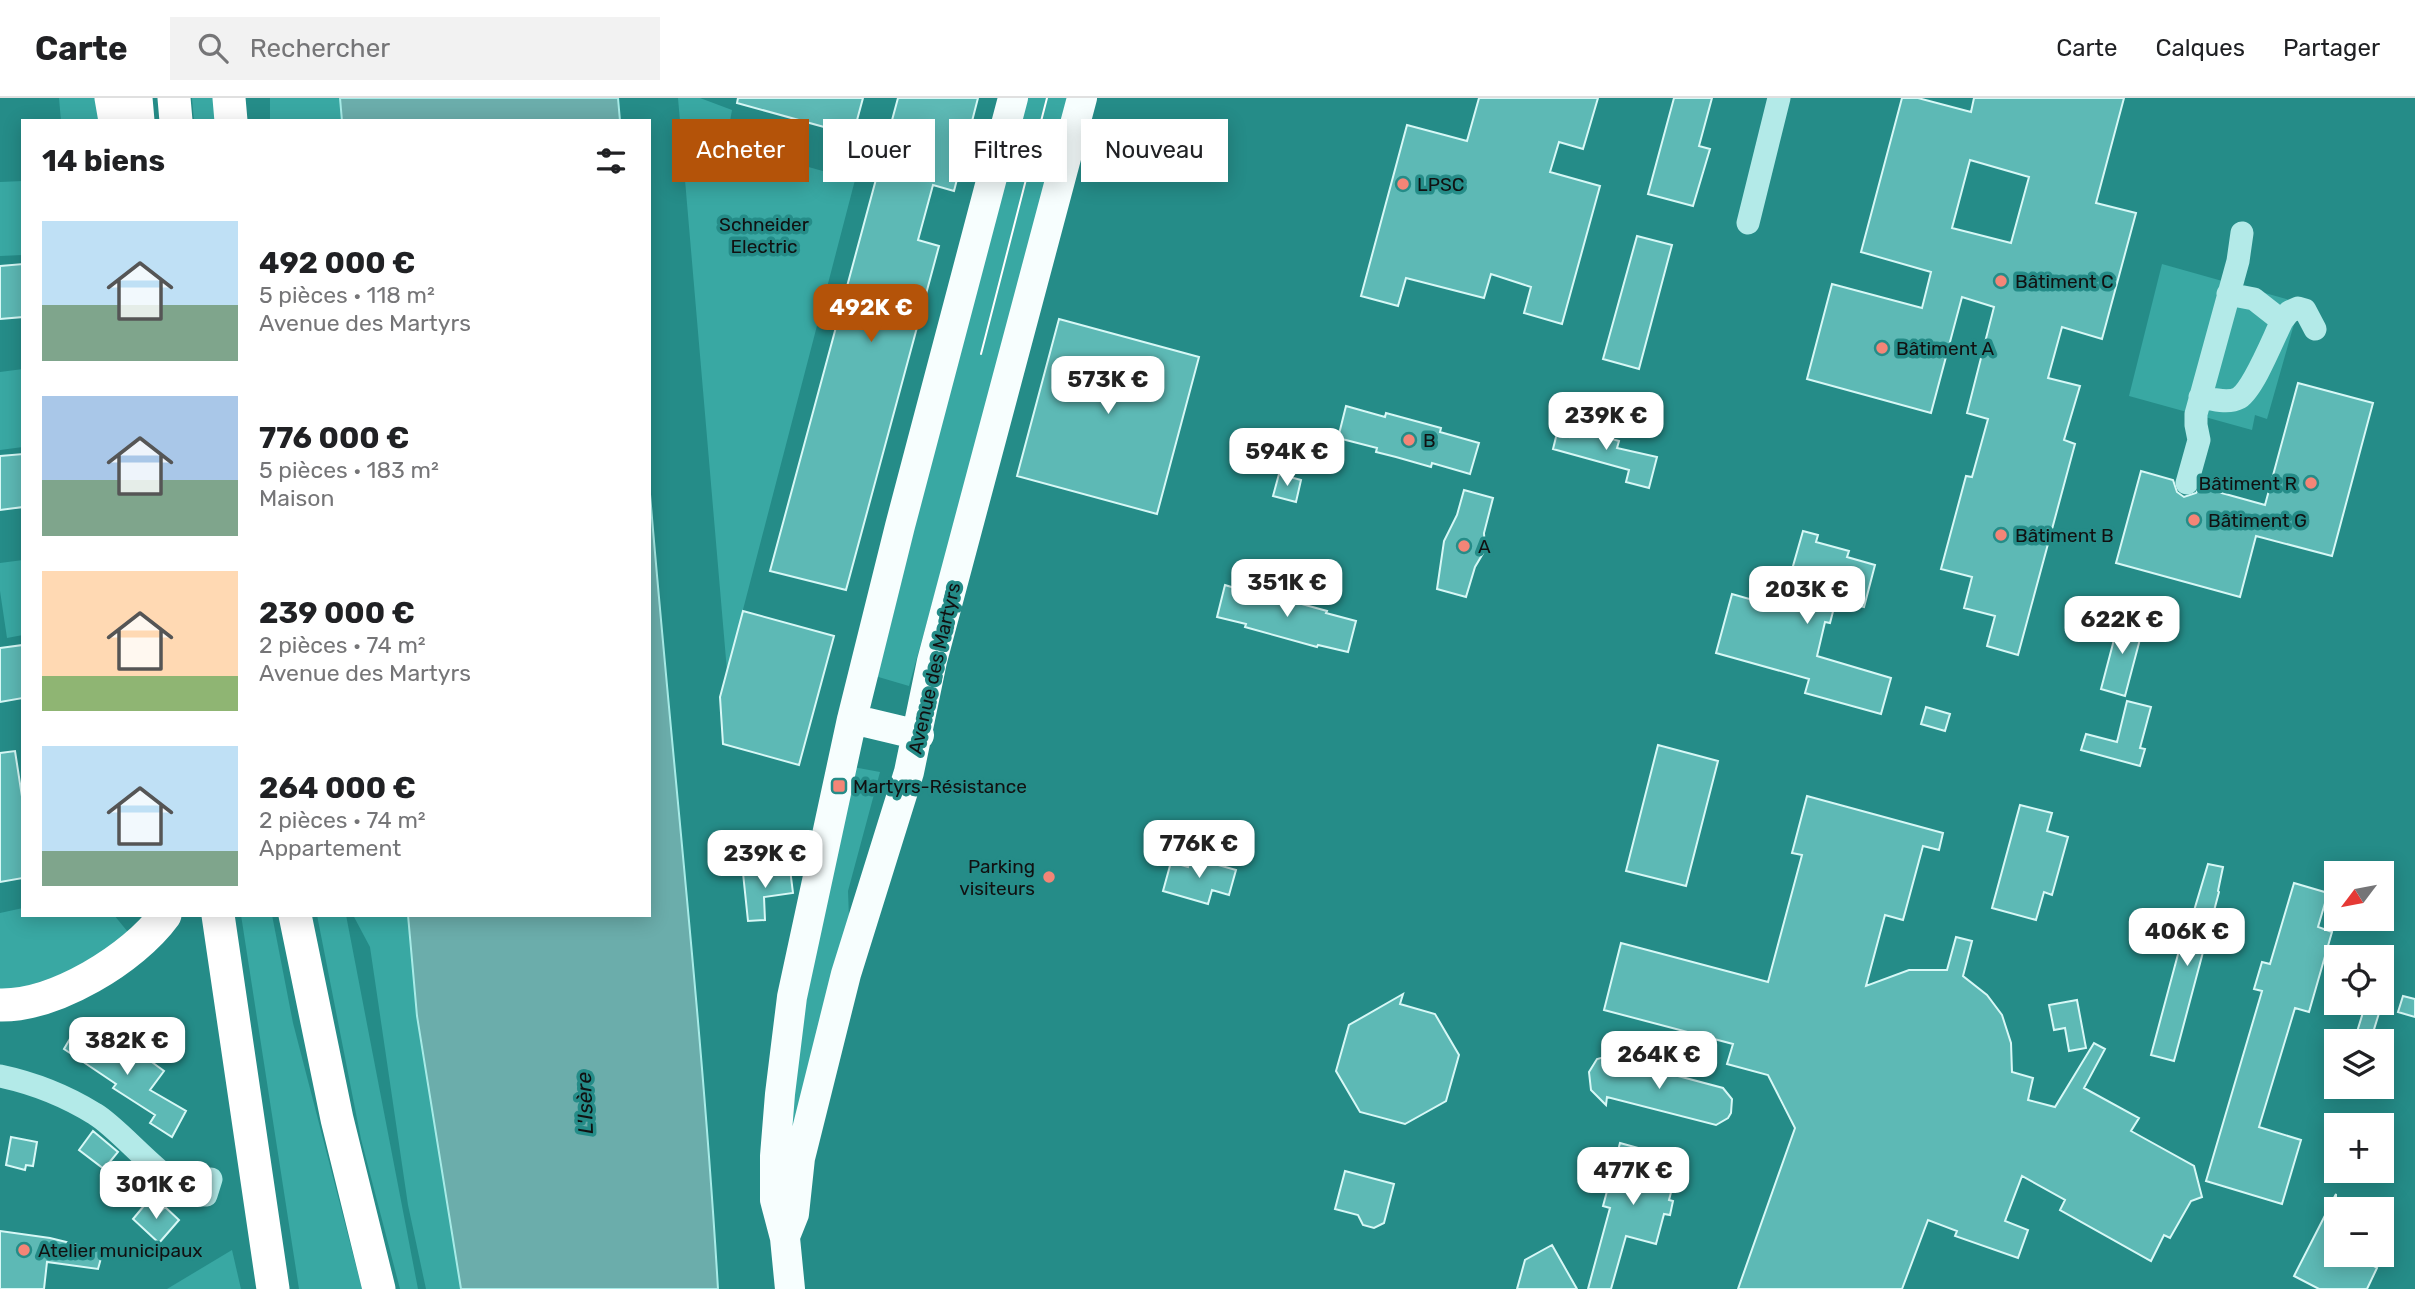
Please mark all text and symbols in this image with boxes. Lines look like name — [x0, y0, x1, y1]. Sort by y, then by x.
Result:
search box — [170, 17, 660, 80]
text: Carte — [35, 29, 128, 68]
icon: search — [194, 29, 232, 67]
text: Rechercher — [250, 33, 390, 64]
text: Carte — [2056, 34, 2117, 62]
text: Calques — [2155, 34, 2245, 62]
text: Partager — [2283, 34, 2380, 62]
chip: Acheter — [672, 119, 809, 182]
chip: Louer — [823, 119, 935, 182]
chip: Filtres — [949, 119, 1067, 182]
chip: Nouveau — [1081, 119, 1228, 182]
icon: filters — [592, 142, 630, 180]
text: 14 biens — [42, 143, 165, 179]
place label: LPSC — [1417, 173, 1464, 196]
marker: LPSC — [1395, 176, 1411, 192]
park label: Schneider Electric — [719, 213, 810, 258]
text: 492 000 € — [259, 245, 416, 281]
icon: home — [98, 249, 182, 333]
place label: Bâtiment C — [2015, 270, 2114, 293]
marker: Bâtiment C — [1993, 273, 2009, 289]
text: 5 pièces · 118 m² — [259, 281, 435, 309]
pin: 492K € — [814, 285, 928, 344]
text: 492K € — [829, 293, 913, 321]
text: Avenue des Martyrs — [259, 309, 471, 337]
place label: Bâtiment A — [1896, 337, 1995, 360]
marker: Bâtiment A — [1874, 340, 1890, 356]
pin: 573K € — [1051, 356, 1165, 416]
text: 573K € — [1067, 365, 1149, 393]
pin: 239K € — [1549, 392, 1663, 452]
text: 239K € — [1565, 401, 1647, 429]
text: 776 000 € — [259, 420, 410, 456]
icon: home — [98, 424, 182, 508]
pin: 594K € — [1230, 428, 1344, 488]
place label: B — [1423, 429, 1436, 452]
marker: B — [1401, 432, 1417, 448]
text: 594K € — [1245, 437, 1329, 465]
text: 5 pièces · 183 m² — [259, 456, 439, 484]
place label: Bâtiment R — [2198, 472, 2297, 495]
marker: Bâtiment R — [2303, 475, 2319, 491]
text: Maison — [259, 484, 334, 512]
place label: Bâtiment G — [2208, 509, 2307, 532]
marker: Bâtiment G — [2186, 512, 2202, 528]
place label: Bâtiment B — [2015, 524, 2114, 547]
marker: Bâtiment B — [1993, 527, 2009, 543]
place label: A — [1478, 535, 1491, 558]
marker: A — [1456, 538, 1472, 554]
pin: 351K € — [1230, 560, 1344, 619]
pin: 203K € — [1750, 566, 1864, 626]
text: 351K € — [1247, 568, 1327, 596]
text: 203K € — [1765, 575, 1849, 603]
street label: Avenue des Martyrs — [904, 580, 965, 756]
text: 239 000 € — [259, 595, 415, 631]
pin: 622K € — [2065, 596, 2179, 656]
icon: home — [98, 599, 182, 683]
text: 622K € — [2081, 605, 2163, 633]
text: 2 pièces · 74 m² — [259, 631, 426, 659]
text: Avenue des Martyrs — [259, 659, 471, 687]
text: 264 000 € — [259, 770, 416, 806]
icon: home — [98, 774, 182, 858]
place label: Martyrs-Résistance — [853, 775, 1027, 798]
marker: Martyrs-Résistance — [831, 778, 847, 794]
text: 2 pièces · 74 m² — [259, 806, 426, 834]
pin: 776K € — [1142, 820, 1256, 880]
text: 776K € — [1160, 829, 1238, 857]
pin: 239K € — [708, 830, 822, 890]
text: Appartement — [259, 834, 401, 862]
text: 239K € — [724, 839, 806, 867]
place label: Parking visiteurs — [959, 855, 1035, 900]
north arrow — [2324, 861, 2394, 931]
map controls — [2324, 861, 2394, 1267]
marker: Parking visiteurs — [1041, 869, 1057, 885]
pin: 406K € — [2130, 908, 2244, 968]
text: 406K € — [2145, 917, 2229, 945]
button: locate — [2324, 945, 2394, 1015]
pin: 382K € — [70, 1018, 184, 1077]
text: 382K € — [85, 1026, 169, 1054]
button: layers — [2324, 1029, 2394, 1099]
pin: 264K € — [1602, 1032, 1716, 1091]
text: 264K € — [1617, 1040, 1701, 1068]
water label: L'Isère — [571, 1071, 598, 1134]
button: + — [2324, 1113, 2394, 1183]
pin: 477K € — [1576, 1148, 1690, 1207]
text: 477K € — [1593, 1156, 1673, 1184]
pin: 301K € — [99, 1162, 213, 1221]
text: 301K € — [116, 1170, 196, 1198]
button: − — [2324, 1197, 2394, 1267]
place label: Atelier municipaux — [38, 1239, 203, 1262]
marker: Atelier municipaux — [16, 1242, 32, 1258]

